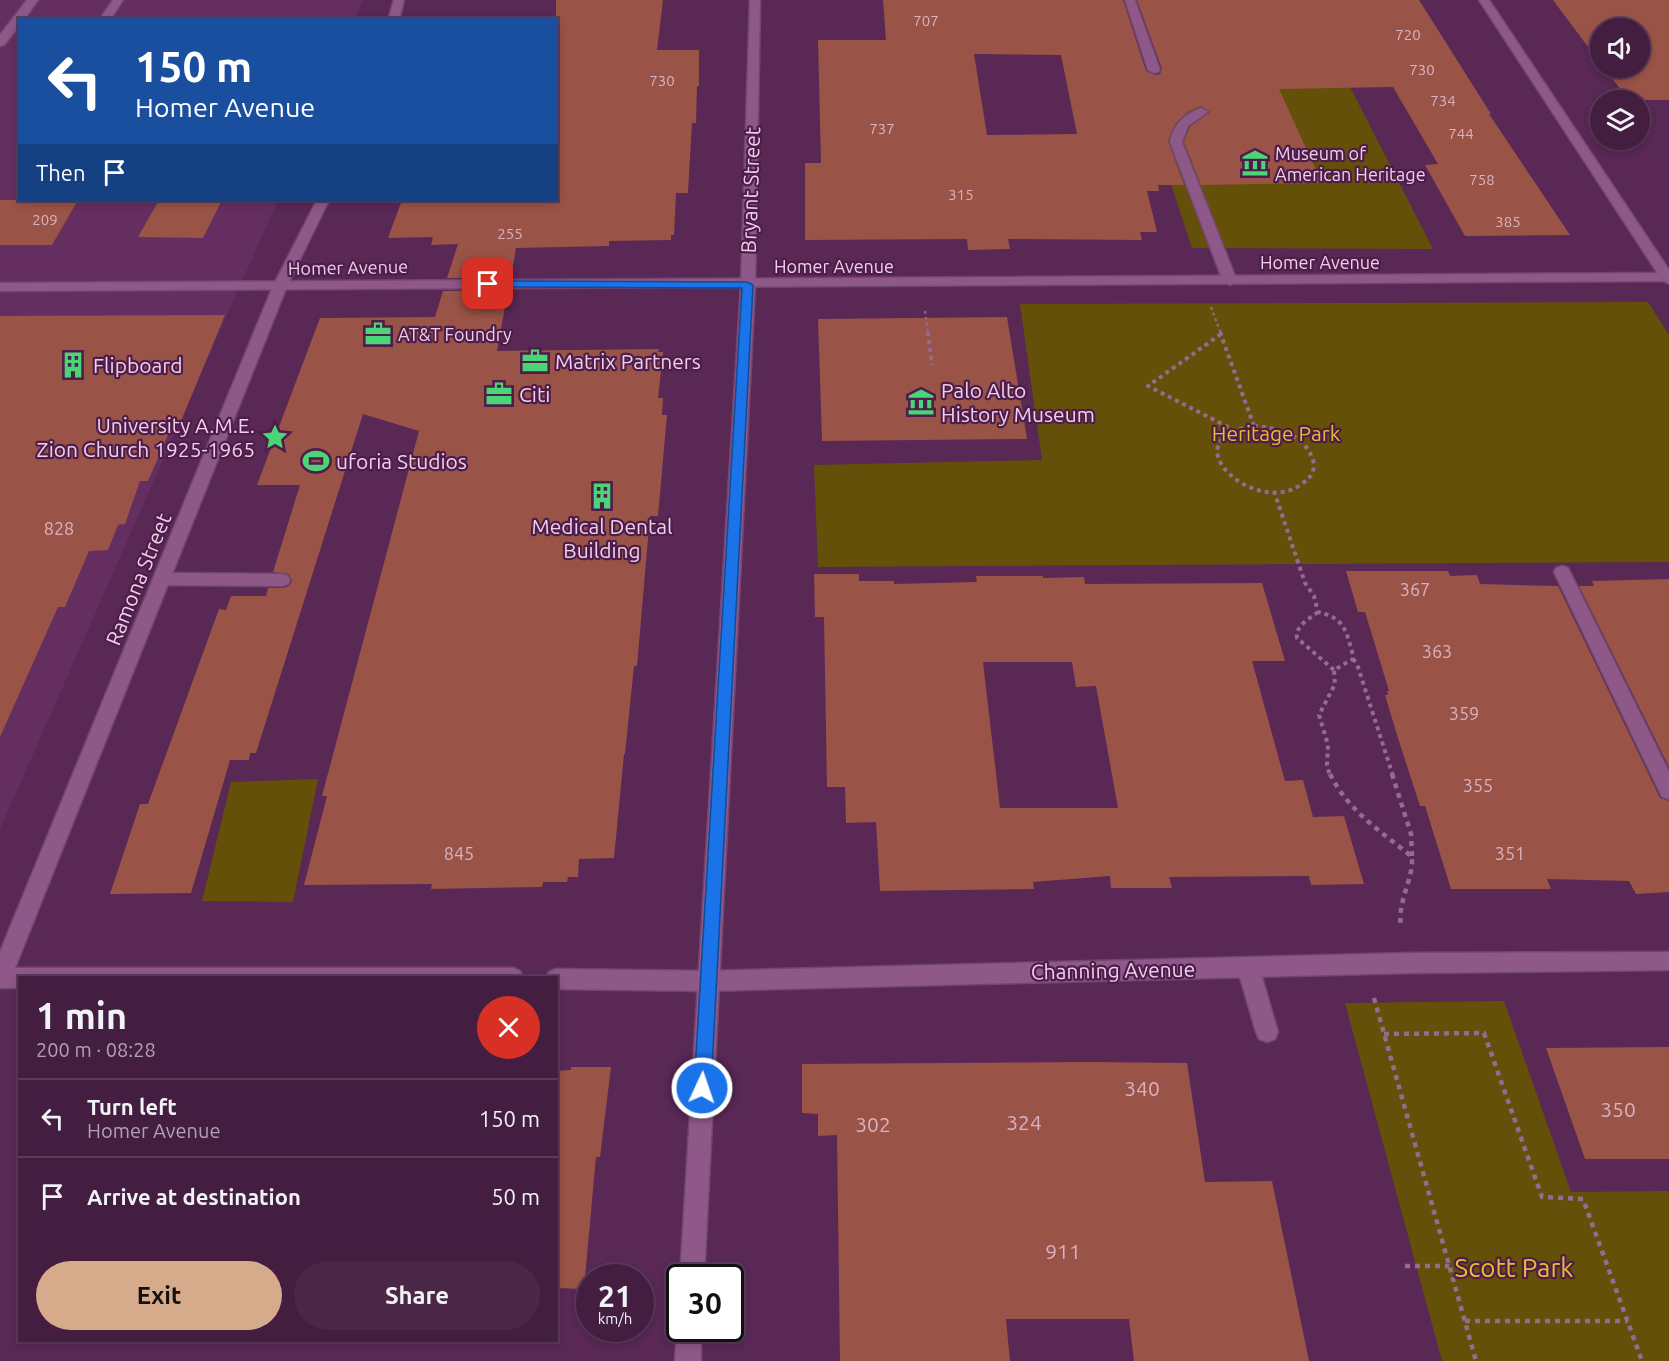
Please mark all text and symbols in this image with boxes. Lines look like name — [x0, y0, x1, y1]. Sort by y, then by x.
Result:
house number: 707 — [913, 12, 939, 29]
map controls — [1590, 18, 1650, 150]
button: sound — [1590, 18, 1650, 78]
house number: 720 — [1395, 26, 1421, 43]
icon: left — [36, 42, 114, 120]
text: 150 m — [135, 43, 252, 90]
house number: 730 — [1409, 61, 1435, 78]
house number: 730 — [649, 72, 675, 89]
button: layers — [1590, 90, 1650, 150]
text: Homer Avenue — [135, 92, 315, 122]
house number: 734 — [1430, 92, 1456, 109]
house number: 737 — [869, 120, 895, 137]
house number: 744 — [1448, 125, 1474, 142]
street label: Bryant Street — [736, 126, 764, 254]
place label: Museum of American Heritage — [1275, 143, 1426, 184]
museum icon: Museum of American Heritage — [1240, 148, 1270, 178]
icon: arrive — [98, 156, 131, 189]
text: Then — [36, 160, 86, 185]
house number: 758 — [1469, 171, 1495, 188]
house number: 315 — [948, 186, 974, 203]
house number: 209 — [32, 211, 58, 228]
house number: 385 — [1495, 213, 1521, 230]
house number: 255 — [497, 225, 523, 242]
street label: Homer Avenue — [1260, 252, 1380, 272]
street label: Homer Avenue — [288, 256, 408, 278]
street label: Homer Avenue — [774, 256, 894, 276]
pin — [462, 258, 513, 309]
icon: arrive — [471, 267, 504, 300]
office icon: AT&T Foundry — [363, 319, 393, 349]
place label: AT&T Foundry — [398, 324, 512, 344]
office icon: Matrix Partners — [520, 346, 550, 376]
place label: Matrix Partners — [555, 349, 701, 373]
building icon: Flipboard — [58, 350, 88, 380]
place label: Flipboard — [93, 353, 183, 377]
place label: Palo Alto History Museum — [941, 378, 1095, 426]
office icon: Citi — [484, 379, 514, 409]
place label: Citi — [519, 382, 550, 406]
museum icon: Palo Alto History Museum — [906, 387, 936, 417]
place label: University A.M.E. Zion Church 1925-1965 — [37, 413, 255, 461]
park label: Heritage Park — [1212, 421, 1341, 445]
place icon: University A.M.E. Zion Church 1925-1965 — [260, 422, 290, 452]
sports icon: uforia Studios — [301, 446, 331, 476]
place label: uforia Studios — [336, 449, 467, 473]
building icon: Medical Dental Building — [587, 481, 617, 511]
street label: Ramona Street — [101, 509, 175, 649]
place label: Medical Dental Building — [532, 514, 672, 562]
house number: 828 — [44, 518, 74, 538]
house number: 367 — [1400, 579, 1430, 599]
house number: 363 — [1422, 641, 1452, 661]
house number: 359 — [1449, 703, 1479, 723]
house number: 355 — [1463, 775, 1493, 795]
house number: 845 — [444, 843, 474, 863]
house number: 351 — [1495, 843, 1525, 863]
street label: Channing Avenue — [1031, 957, 1195, 983]
text: 1 min — [36, 995, 127, 1036]
button: close — [477, 996, 540, 1059]
text: 200 m · 08:28 — [36, 1038, 156, 1061]
position arrow — [670, 1056, 734, 1120]
house number: 340 — [1124, 1076, 1160, 1100]
text: Turn left — [87, 1094, 177, 1119]
house number: 350 — [1600, 1097, 1636, 1121]
icon: left — [36, 1102, 69, 1135]
text: 150 m — [479, 1106, 540, 1131]
house number: 324 — [1006, 1110, 1042, 1134]
house number: 302 — [855, 1112, 891, 1136]
text: Homer Avenue — [87, 1119, 220, 1142]
icon: arrive — [36, 1180, 69, 1213]
text: Arrive at destination — [87, 1184, 301, 1209]
text: 50 m — [491, 1184, 540, 1209]
house number: 911 — [1045, 1239, 1081, 1263]
park label: Scott Park — [1455, 1253, 1573, 1282]
button: Exit — [36, 1261, 282, 1330]
button: Share — [294, 1261, 540, 1330]
speed limit sign: 30 — [666, 1264, 744, 1342]
text: 21 — [598, 1279, 632, 1313]
text: km/h — [598, 1310, 632, 1327]

